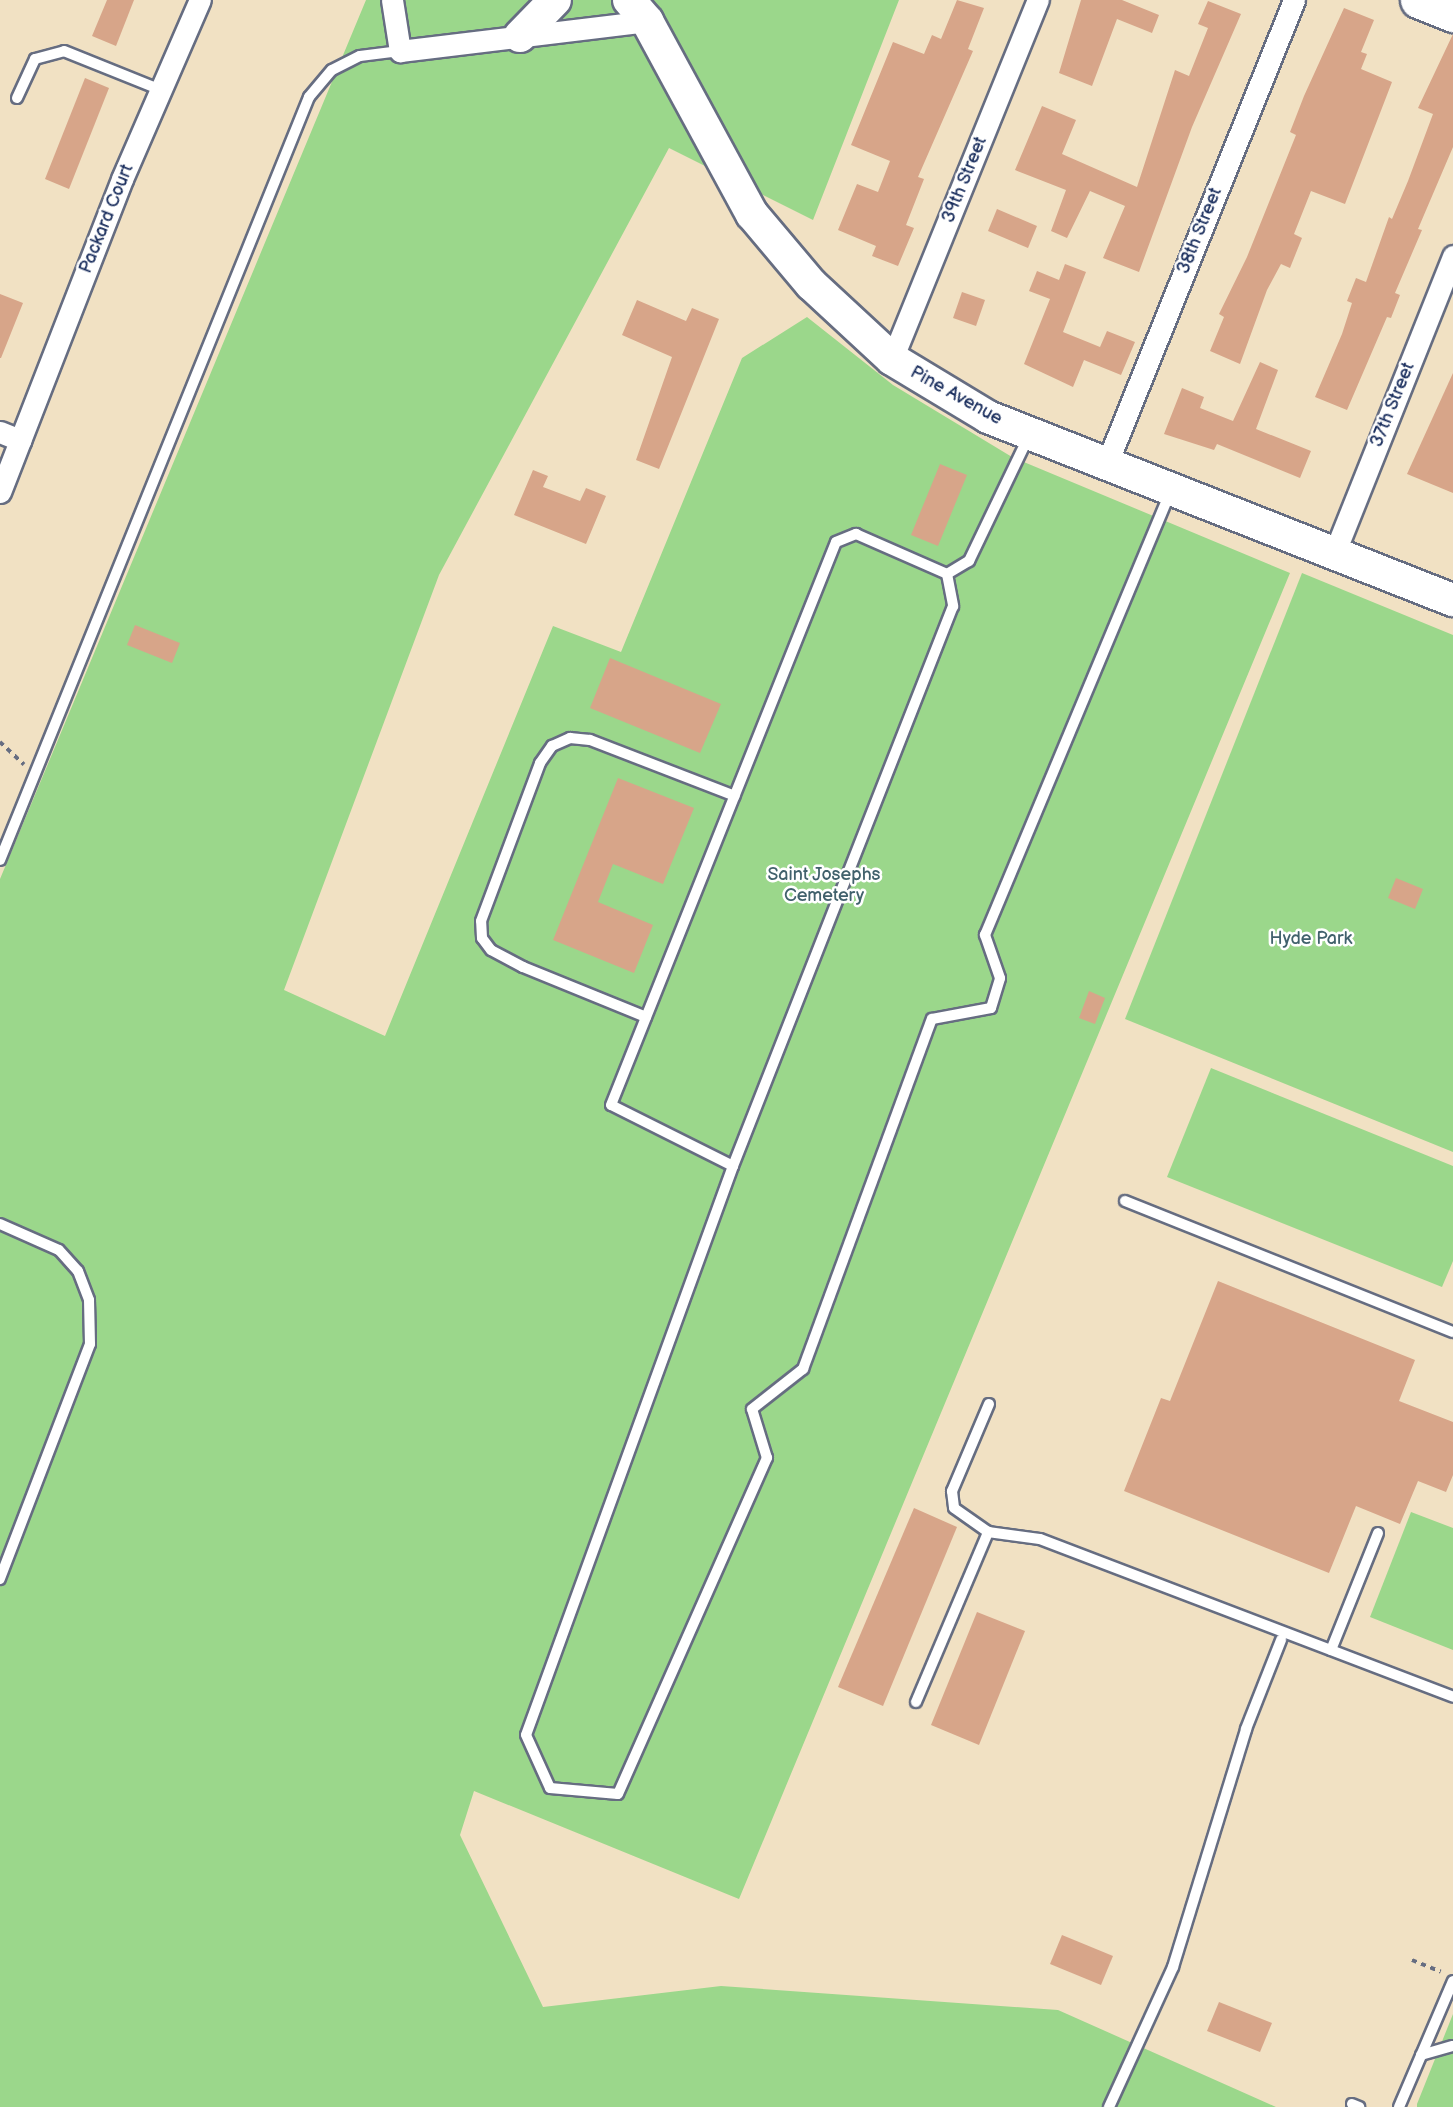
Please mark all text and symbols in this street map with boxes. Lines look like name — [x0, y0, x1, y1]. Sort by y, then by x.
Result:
street label: 39th Street — [938, 134, 992, 226]
street label: Packard Court — [75, 161, 139, 277]
street label: 38th Street — [1173, 185, 1227, 277]
street label: 37th Street — [1366, 359, 1420, 451]
street label: Pine Avenue — [906, 362, 1006, 430]
park label: Saint Josephs Cemetery — [767, 865, 881, 908]
park label: Hyde Park — [1270, 928, 1352, 950]

